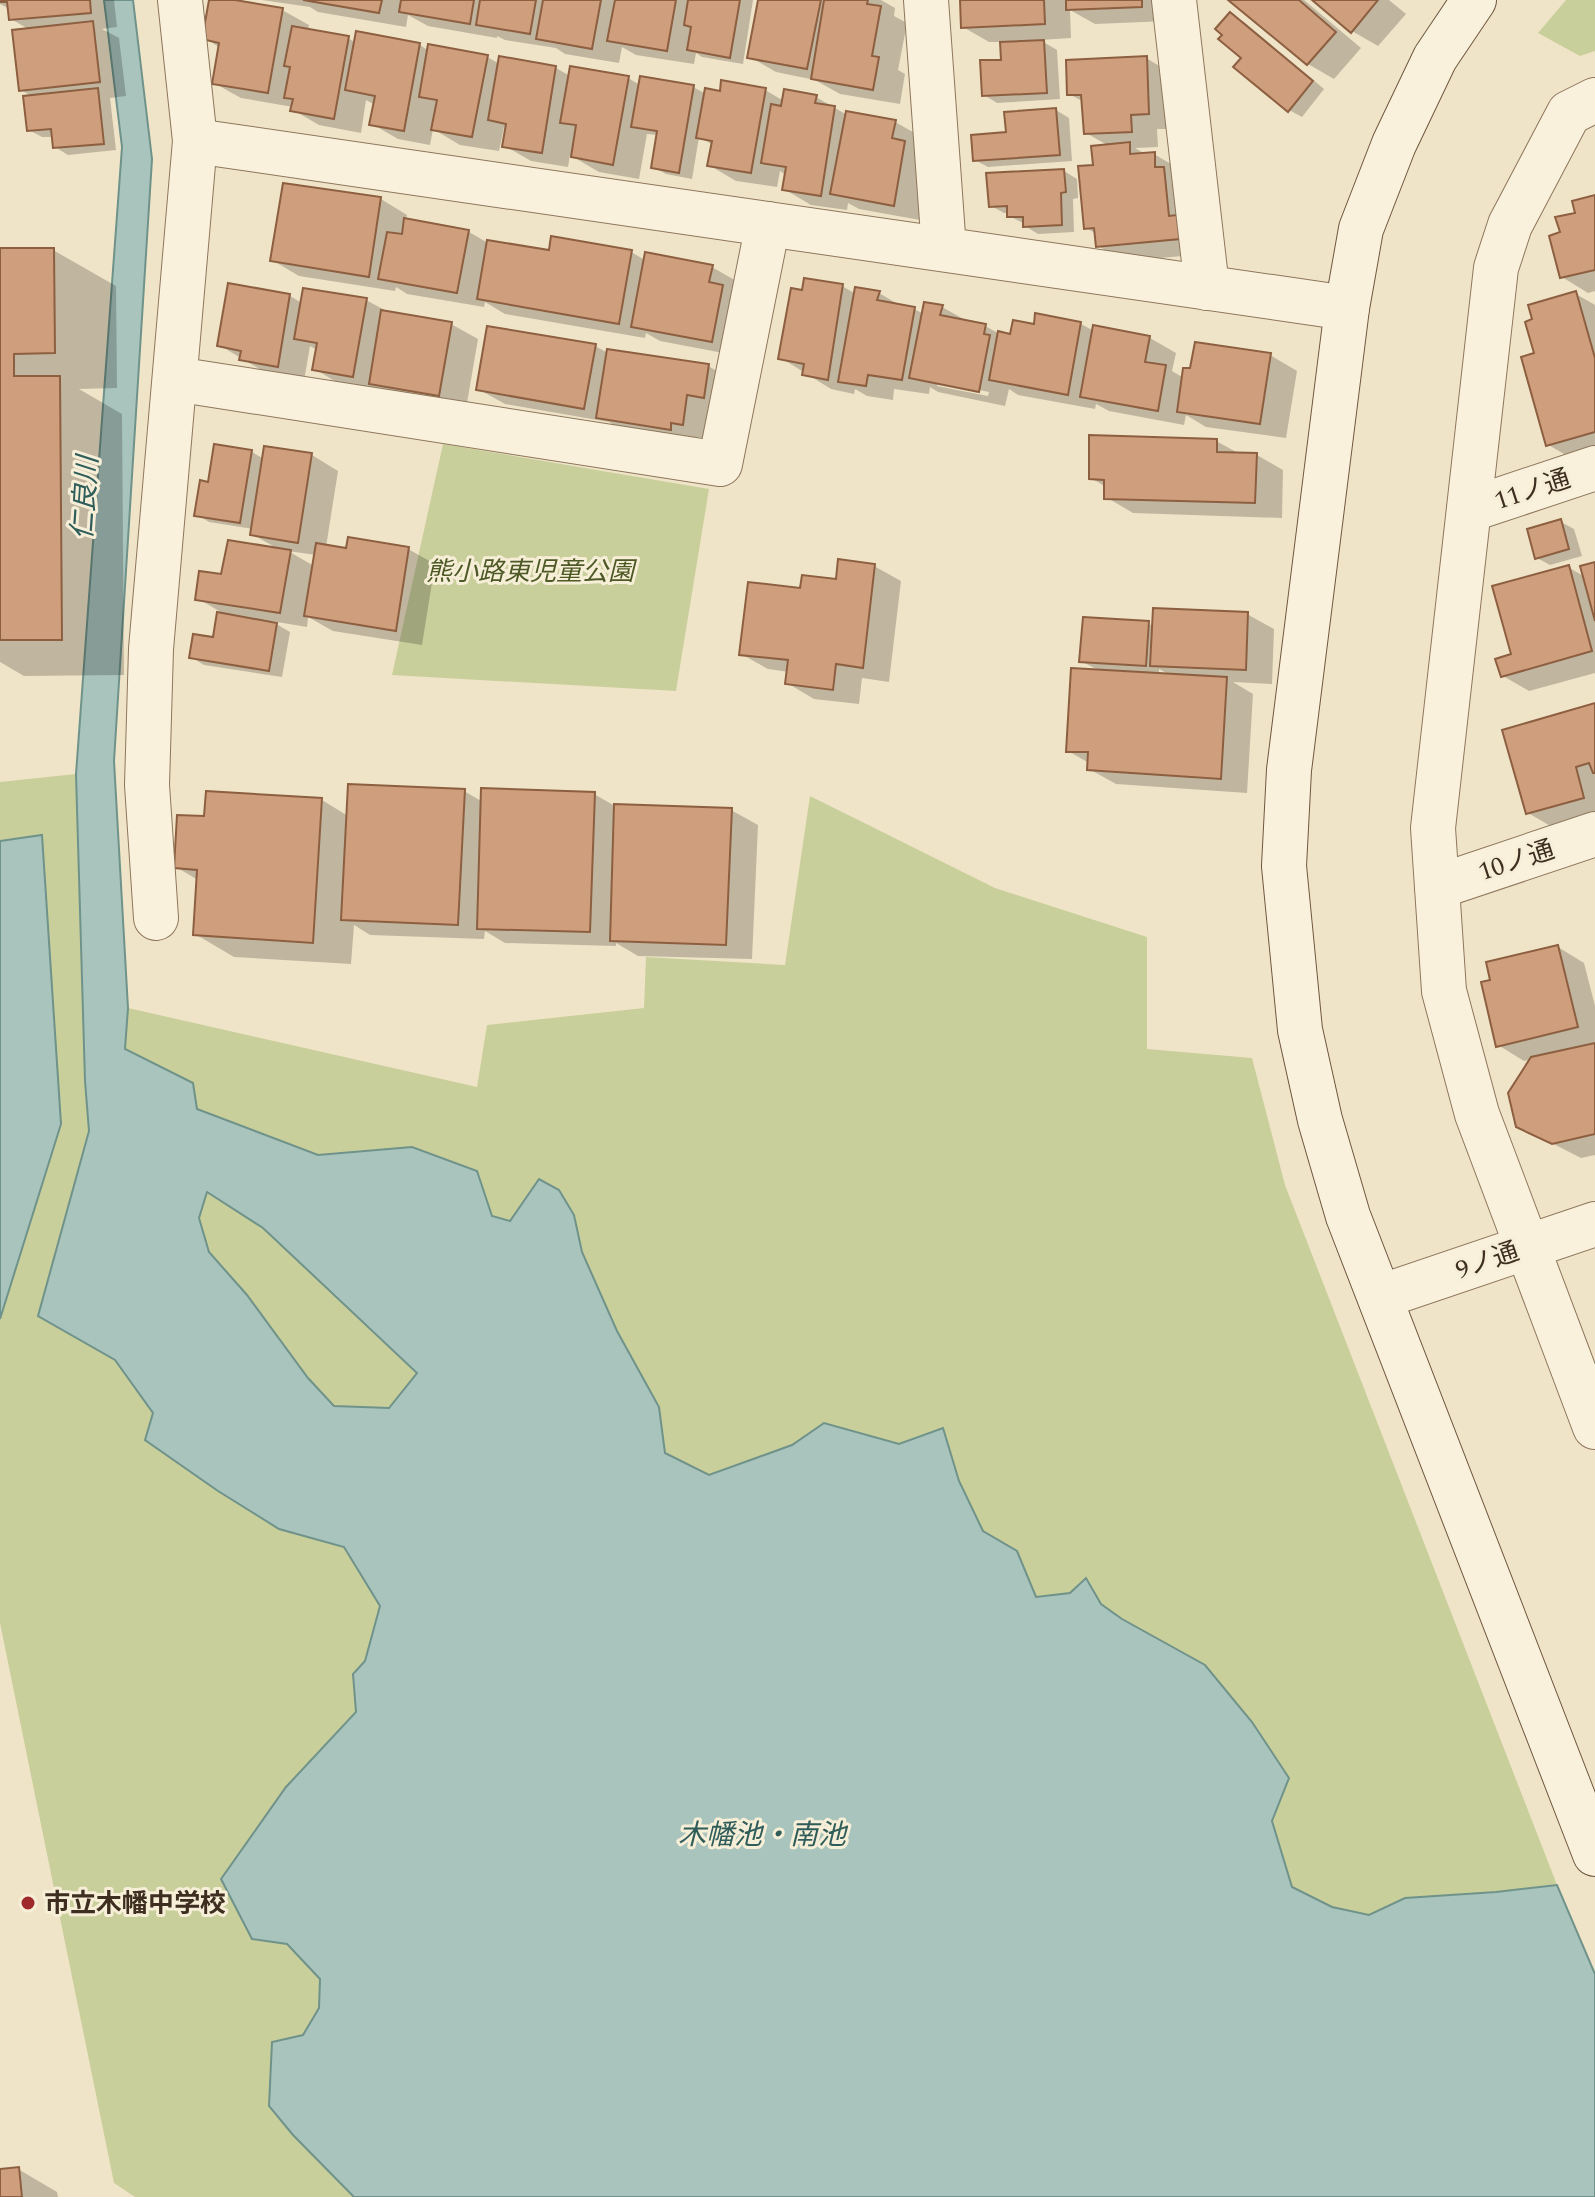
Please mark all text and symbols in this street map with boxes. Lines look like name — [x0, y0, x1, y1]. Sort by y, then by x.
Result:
water label: 仁良川 — [61, 452, 110, 542]
street label: 11ノ通 — [1489, 459, 1576, 521]
park label: 熊小路東児童公園 — [426, 552, 638, 592]
street label: 10ノ通 — [1473, 830, 1560, 892]
street label: 9ノ通 — [1450, 1231, 1525, 1290]
water label: 木幡池・南池 — [678, 1814, 849, 1857]
place label: 市立木幡中学校 — [44, 1884, 226, 1924]
marker: 市立木幡中学校 — [19, 1894, 37, 1912]

